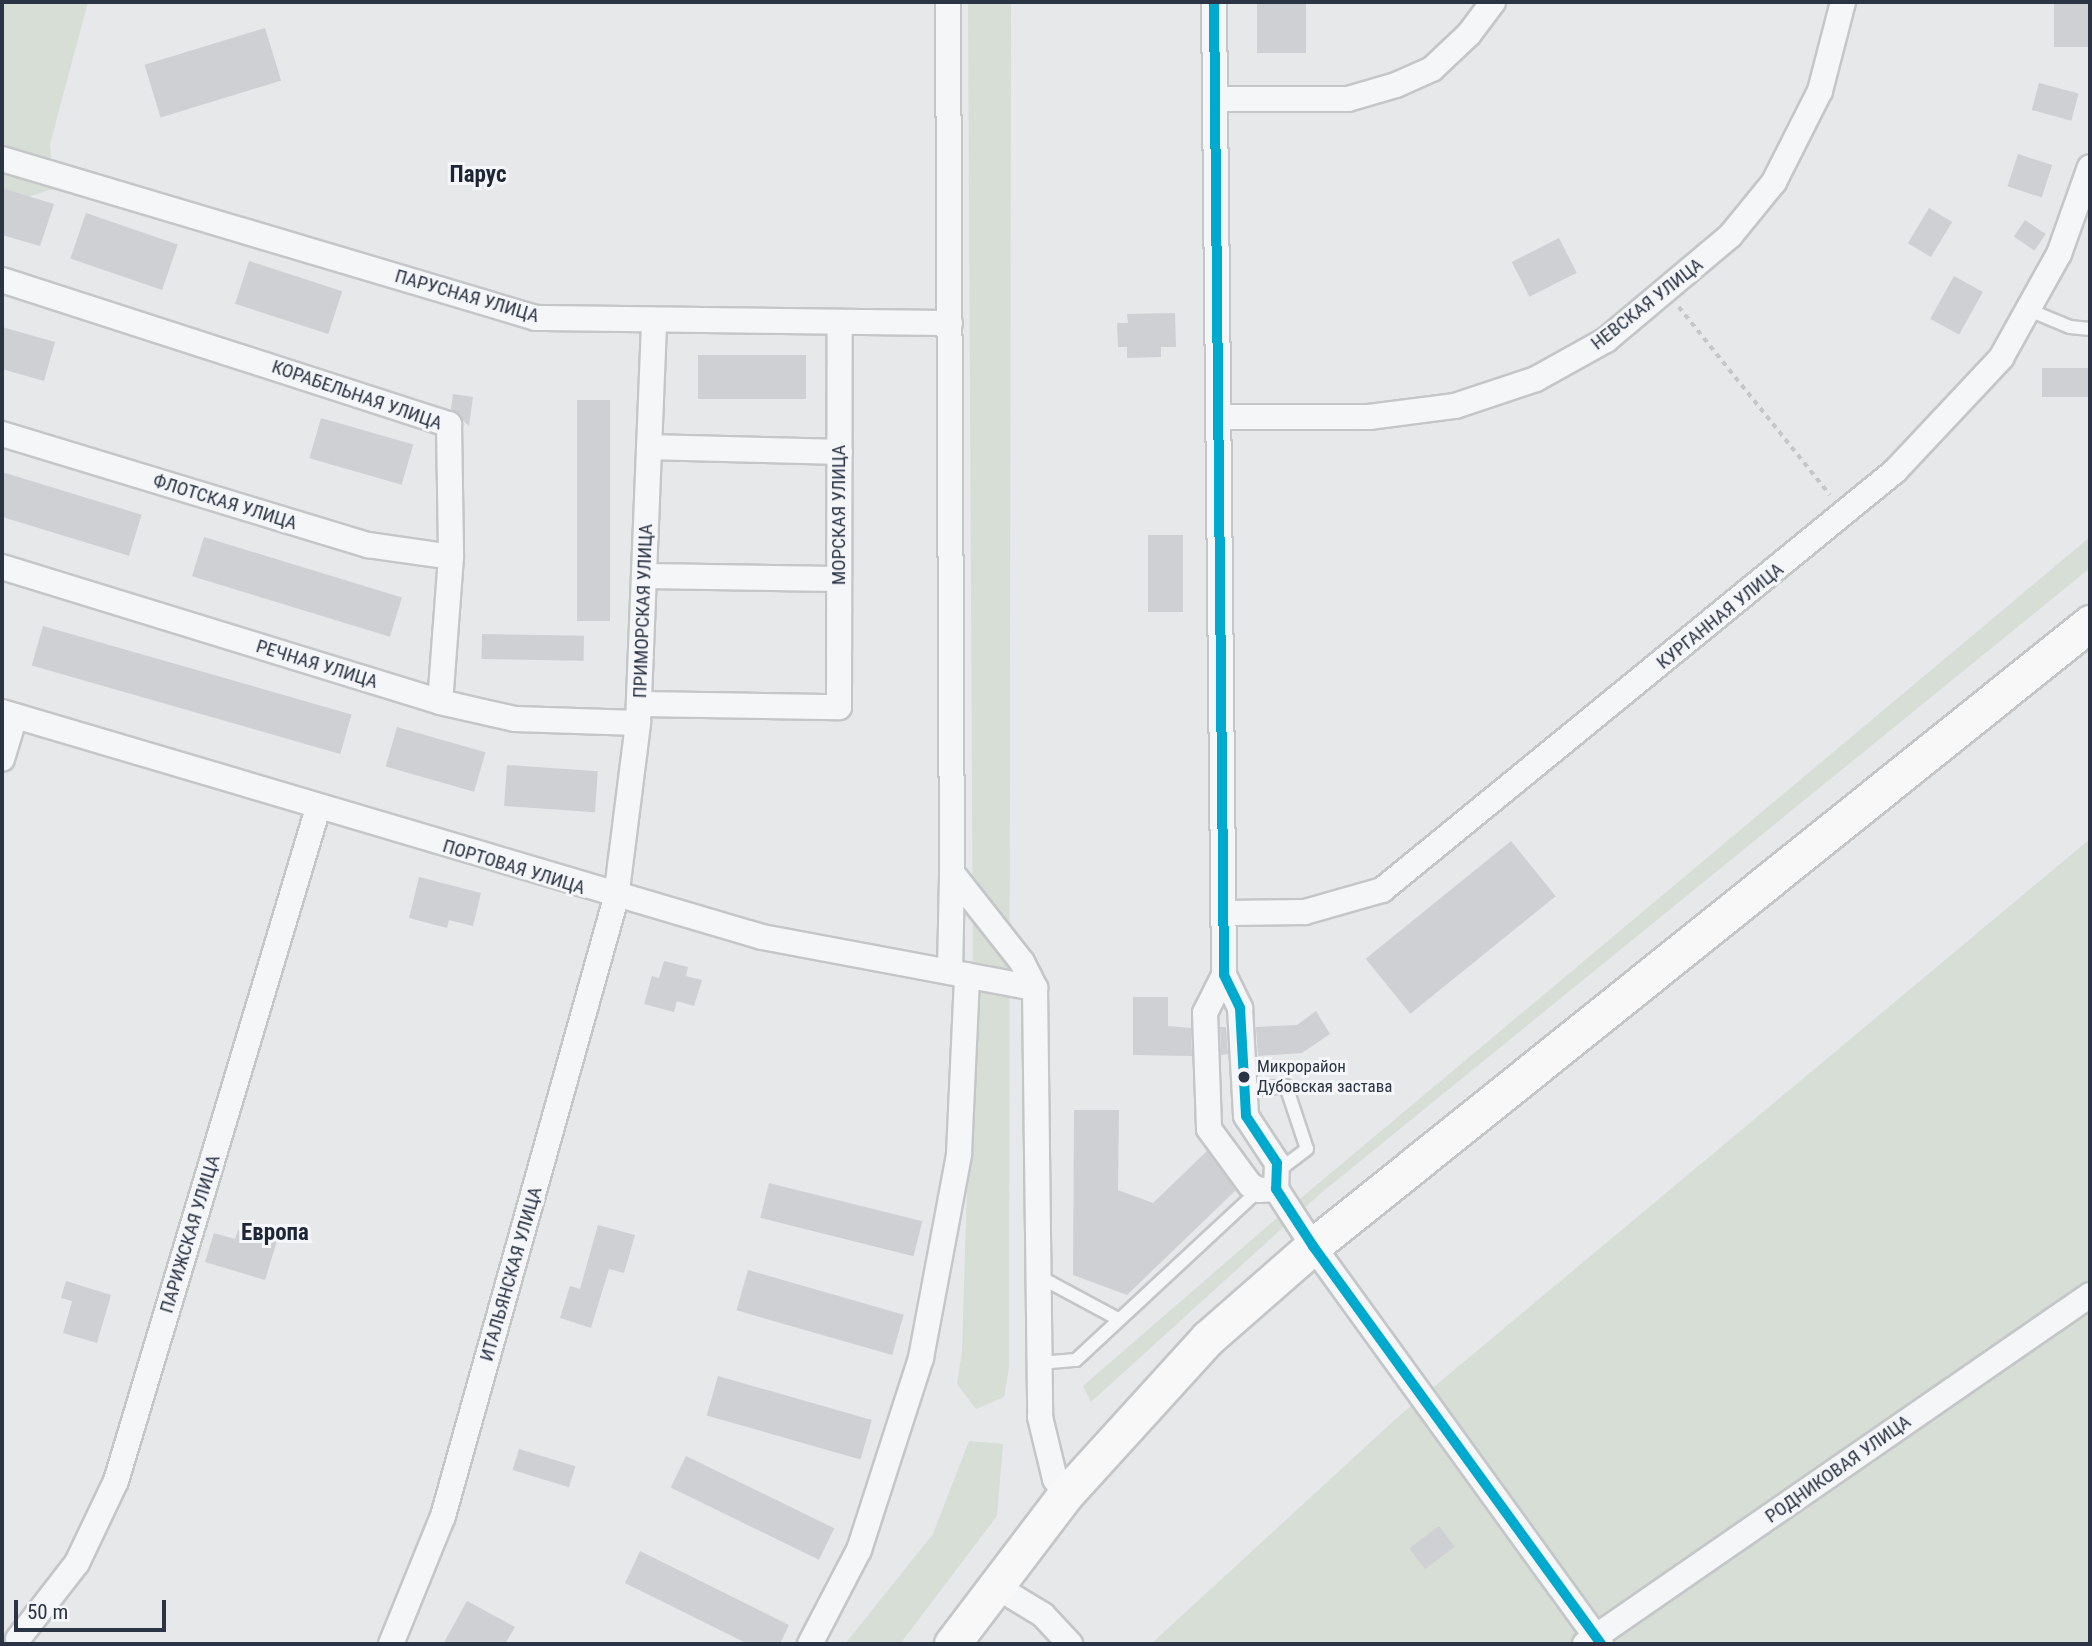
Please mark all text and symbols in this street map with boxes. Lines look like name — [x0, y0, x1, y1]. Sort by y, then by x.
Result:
district label: Парус — [450, 161, 506, 189]
street label: НЕВСКАЯ УЛИЦА — [1587, 253, 1707, 355]
street label: ПАРУСНАЯ УЛИЦА — [392, 265, 542, 327]
street label: КОРАБЕЛЬНАЯ УЛИЦА — [269, 355, 445, 435]
street label: МОРСКАЯ УЛИЦА — [828, 445, 850, 585]
street label: ФЛОТСКАЯ УЛИЦА — [150, 469, 300, 535]
street label: ПРИМОРСКАЯ УЛИЦА — [629, 523, 657, 699]
street label: КУРГАННАЯ УЛИЦА — [1652, 558, 1788, 674]
street label: РЕЧНАЯ УЛИЦА — [253, 635, 381, 693]
street label: ПОРТОВАЯ УЛИЦА — [440, 834, 588, 900]
place label: Микрорайон Дубовская застава — [1257, 1057, 1392, 1097]
marker: Микрорайон Дубовская застава — [1237, 1070, 1251, 1084]
street label: ПАРИЖСКАЯ УЛИЦА — [155, 1152, 225, 1316]
street label: ИТАЛЬЯНСКАЯ УЛИЦА — [475, 1184, 547, 1364]
district label: Европа — [241, 1219, 309, 1247]
street label: РОДНИКОВАЯ УЛИЦА — [1761, 1410, 1915, 1528]
scale bar — [18, 1586, 170, 1630]
text: 50 m — [27, 1600, 68, 1624]

